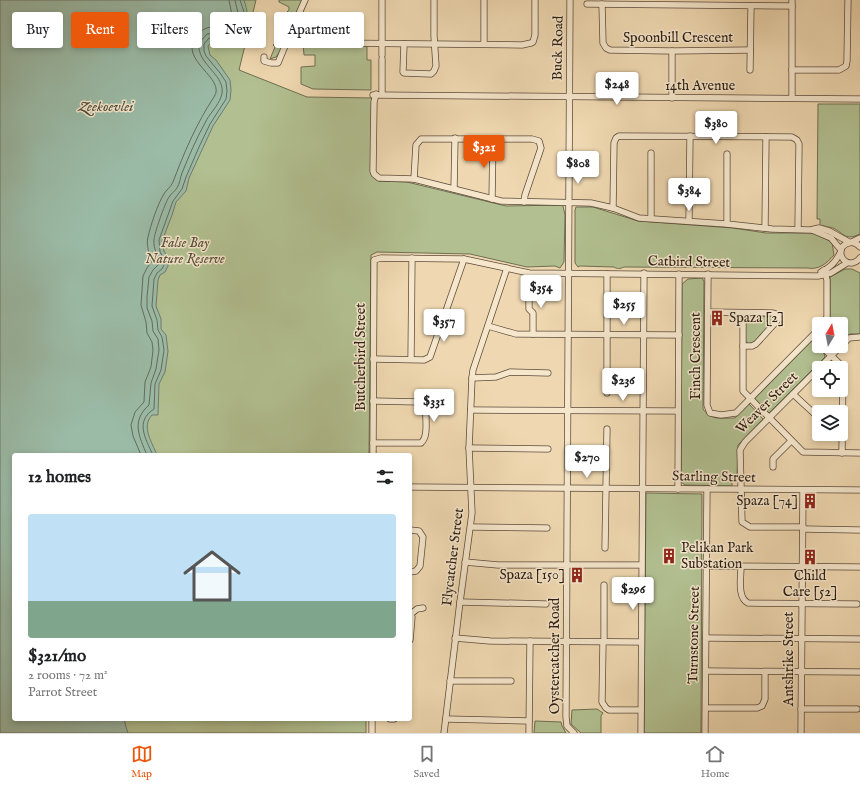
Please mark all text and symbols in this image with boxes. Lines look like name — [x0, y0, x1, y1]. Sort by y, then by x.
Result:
chip: Buy — [12, 12, 63, 48]
chip: Rent — [71, 12, 129, 48]
chip: Filters — [137, 12, 202, 48]
chip: New — [210, 12, 266, 48]
chip: Apartment — [274, 12, 364, 48]
street label: Buck Road — [548, 15, 568, 81]
street label: Spoonbill Crescent — [623, 29, 733, 47]
pin: $248 — [593, 72, 641, 106]
text: $248 — [605, 76, 629, 93]
street label: 14th Avenue — [665, 77, 736, 95]
water label: Zeekoevlei — [77, 97, 135, 117]
pin: $380 — [692, 111, 740, 145]
text: $380 — [704, 115, 728, 132]
pin: $321 — [460, 135, 508, 169]
text: $321 — [473, 139, 496, 156]
pin: $808 — [554, 151, 602, 185]
text: $808 — [566, 155, 590, 172]
pin: $384 — [665, 178, 713, 212]
text: $384 — [677, 182, 701, 199]
park label: False Bay Nature Reserve — [145, 234, 225, 268]
street label: Catbird Street — [648, 252, 731, 272]
pin: $354 — [517, 275, 565, 309]
text: $354 — [529, 279, 553, 296]
pin: $255 — [600, 292, 648, 326]
text: $255 — [613, 296, 635, 313]
street label: Butcherbird Street — [352, 303, 370, 411]
pin: $357 — [420, 309, 468, 343]
building icon: Spaza [2] — [708, 309, 726, 327]
place label: Spaza [2] — [729, 309, 784, 327]
street label: Finch Crescent — [687, 312, 705, 400]
text: $357 — [433, 313, 455, 330]
north arrow — [812, 317, 848, 353]
map controls — [812, 317, 848, 441]
button: locate — [812, 361, 848, 397]
pin: $236 — [599, 368, 647, 402]
street label: Weaver Street — [732, 368, 802, 438]
text: $236 — [611, 372, 635, 389]
pin: $331 — [410, 389, 458, 423]
text: $331 — [423, 393, 445, 410]
button: layers — [812, 405, 848, 441]
pin: $270 — [563, 445, 611, 479]
text: $270 — [574, 449, 600, 466]
icon: filters — [374, 466, 396, 488]
text: 12 homes — [28, 467, 91, 488]
street label: Starling Street — [672, 467, 756, 487]
place label: Spaza [74] — [736, 492, 798, 510]
building icon: Spaza [74] — [801, 492, 819, 510]
street label: Flycatcher Street — [438, 507, 468, 607]
place label: Pelikan Park Substation — [681, 539, 754, 573]
icon: home — [176, 540, 248, 612]
building icon: Pelikan Park Substation — [660, 547, 678, 565]
building icon: Child Care [52] — [801, 548, 819, 566]
place label: Spaza [150] — [499, 566, 565, 584]
building icon: Spaza [150] — [568, 566, 586, 584]
place label: Child Care [52] — [783, 567, 837, 601]
pin: $296 — [609, 577, 657, 611]
text: $296 — [621, 581, 645, 598]
street label: Turnstone Street — [684, 586, 704, 684]
street label: Oystercatcher Road — [546, 597, 564, 714]
street label: Antshrike Street — [780, 612, 798, 707]
text: $321/mo — [28, 646, 86, 667]
text: 2 rooms · 72 m² — [28, 667, 108, 684]
text: Parrot Street — [28, 684, 97, 701]
tab: Map — [131, 743, 153, 781]
tab: Saved — [414, 743, 440, 781]
tab: Home — [701, 743, 729, 781]

